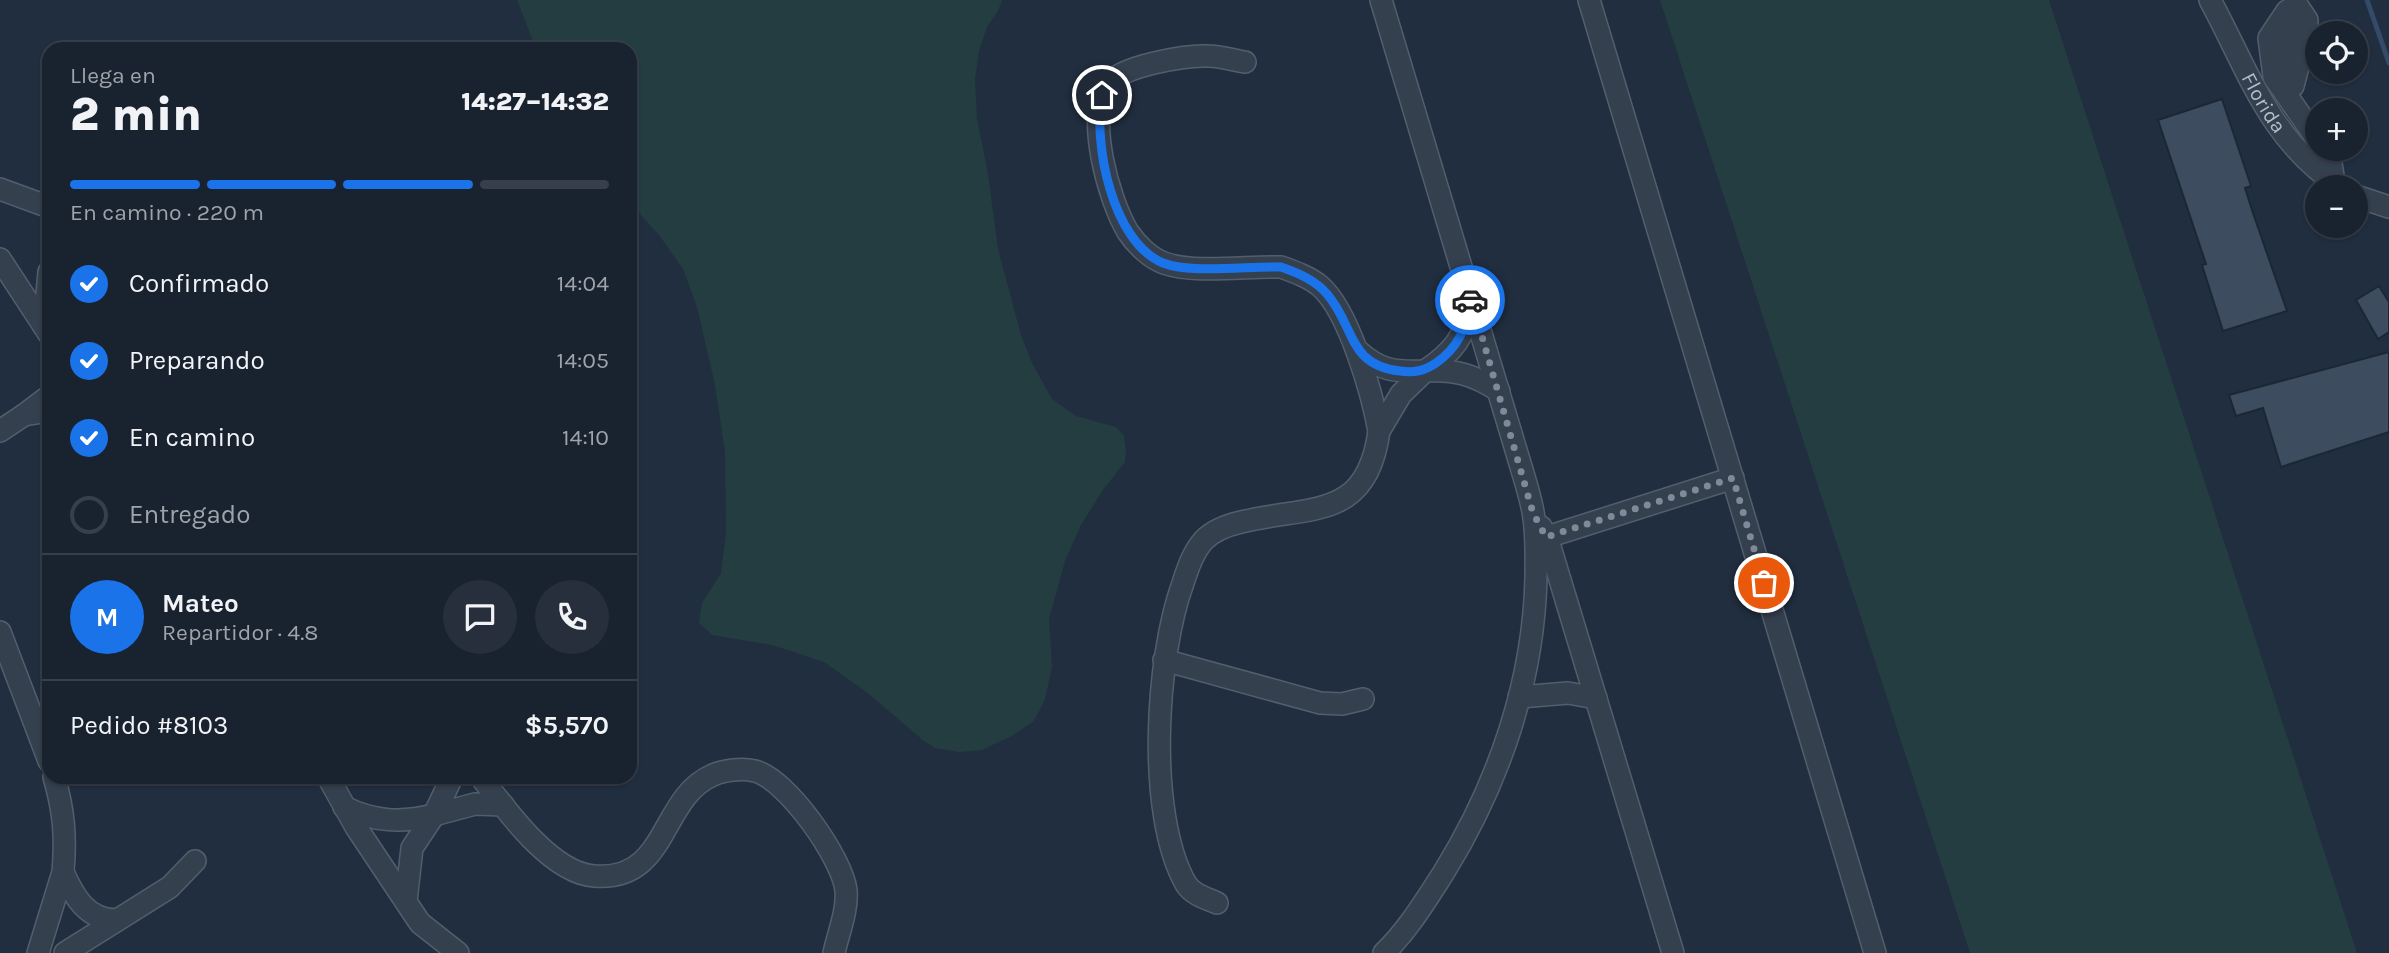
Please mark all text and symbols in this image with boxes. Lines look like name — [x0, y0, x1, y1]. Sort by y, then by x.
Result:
map controls — [2305, 21, 2368, 238]
button: locate — [2305, 21, 2368, 84]
text: Llega en — [70, 62, 156, 89]
pin — [1072, 65, 1132, 125]
street label: Florida — [2237, 68, 2291, 138]
icon: home — [1083, 76, 1121, 114]
text: 14:27–14:32 — [461, 86, 609, 117]
text: 2 min — [70, 88, 202, 142]
button: + — [2305, 98, 2368, 161]
button: − — [2305, 175, 2368, 238]
text: En camino · 220 m — [70, 199, 264, 226]
icon: check — [70, 265, 108, 303]
courier — [1435, 265, 1505, 335]
text: Confirmado — [129, 268, 269, 299]
text: 14:04 — [557, 270, 609, 297]
icon: car — [1451, 281, 1489, 319]
icon: check — [70, 342, 108, 380]
text: Preparando — [129, 345, 265, 376]
text: 14:05 — [557, 347, 609, 374]
icon: check — [70, 419, 108, 457]
text: En camino — [129, 422, 255, 453]
text: 14:10 — [562, 424, 609, 451]
text: Entregado — [129, 499, 250, 530]
pin — [1734, 553, 1794, 613]
icon: bag — [1745, 564, 1783, 602]
button: chat — [443, 580, 517, 654]
button: phone — [535, 580, 609, 654]
text: Mateo — [162, 588, 239, 619]
text: M — [96, 602, 118, 633]
text: Repartidor · 4.8 — [162, 619, 318, 646]
text: Pedido #8103 — [70, 710, 228, 741]
text: $5,570 — [525, 710, 609, 741]

